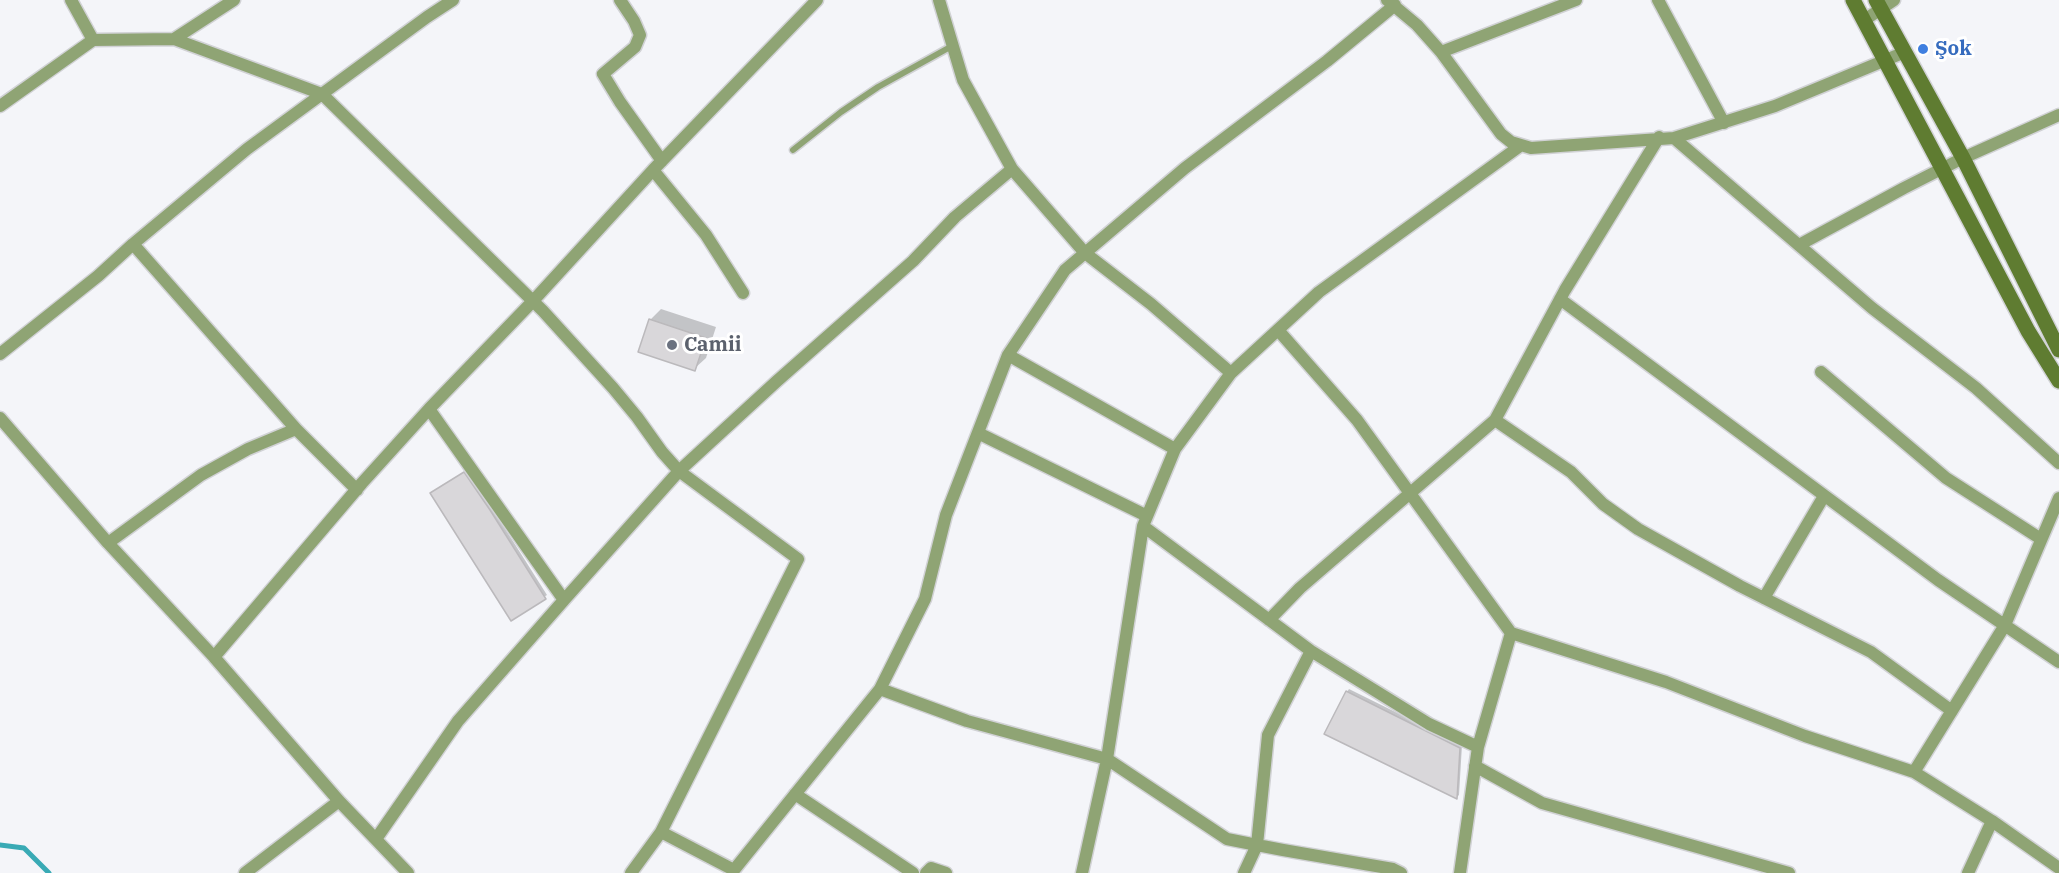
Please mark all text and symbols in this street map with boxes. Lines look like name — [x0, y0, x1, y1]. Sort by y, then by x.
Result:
place label: Şok — [1935, 37, 1972, 61]
marker: Şok — [1916, 42, 1930, 56]
place label: Camii — [684, 333, 741, 357]
marker: Camii — [665, 338, 679, 352]

